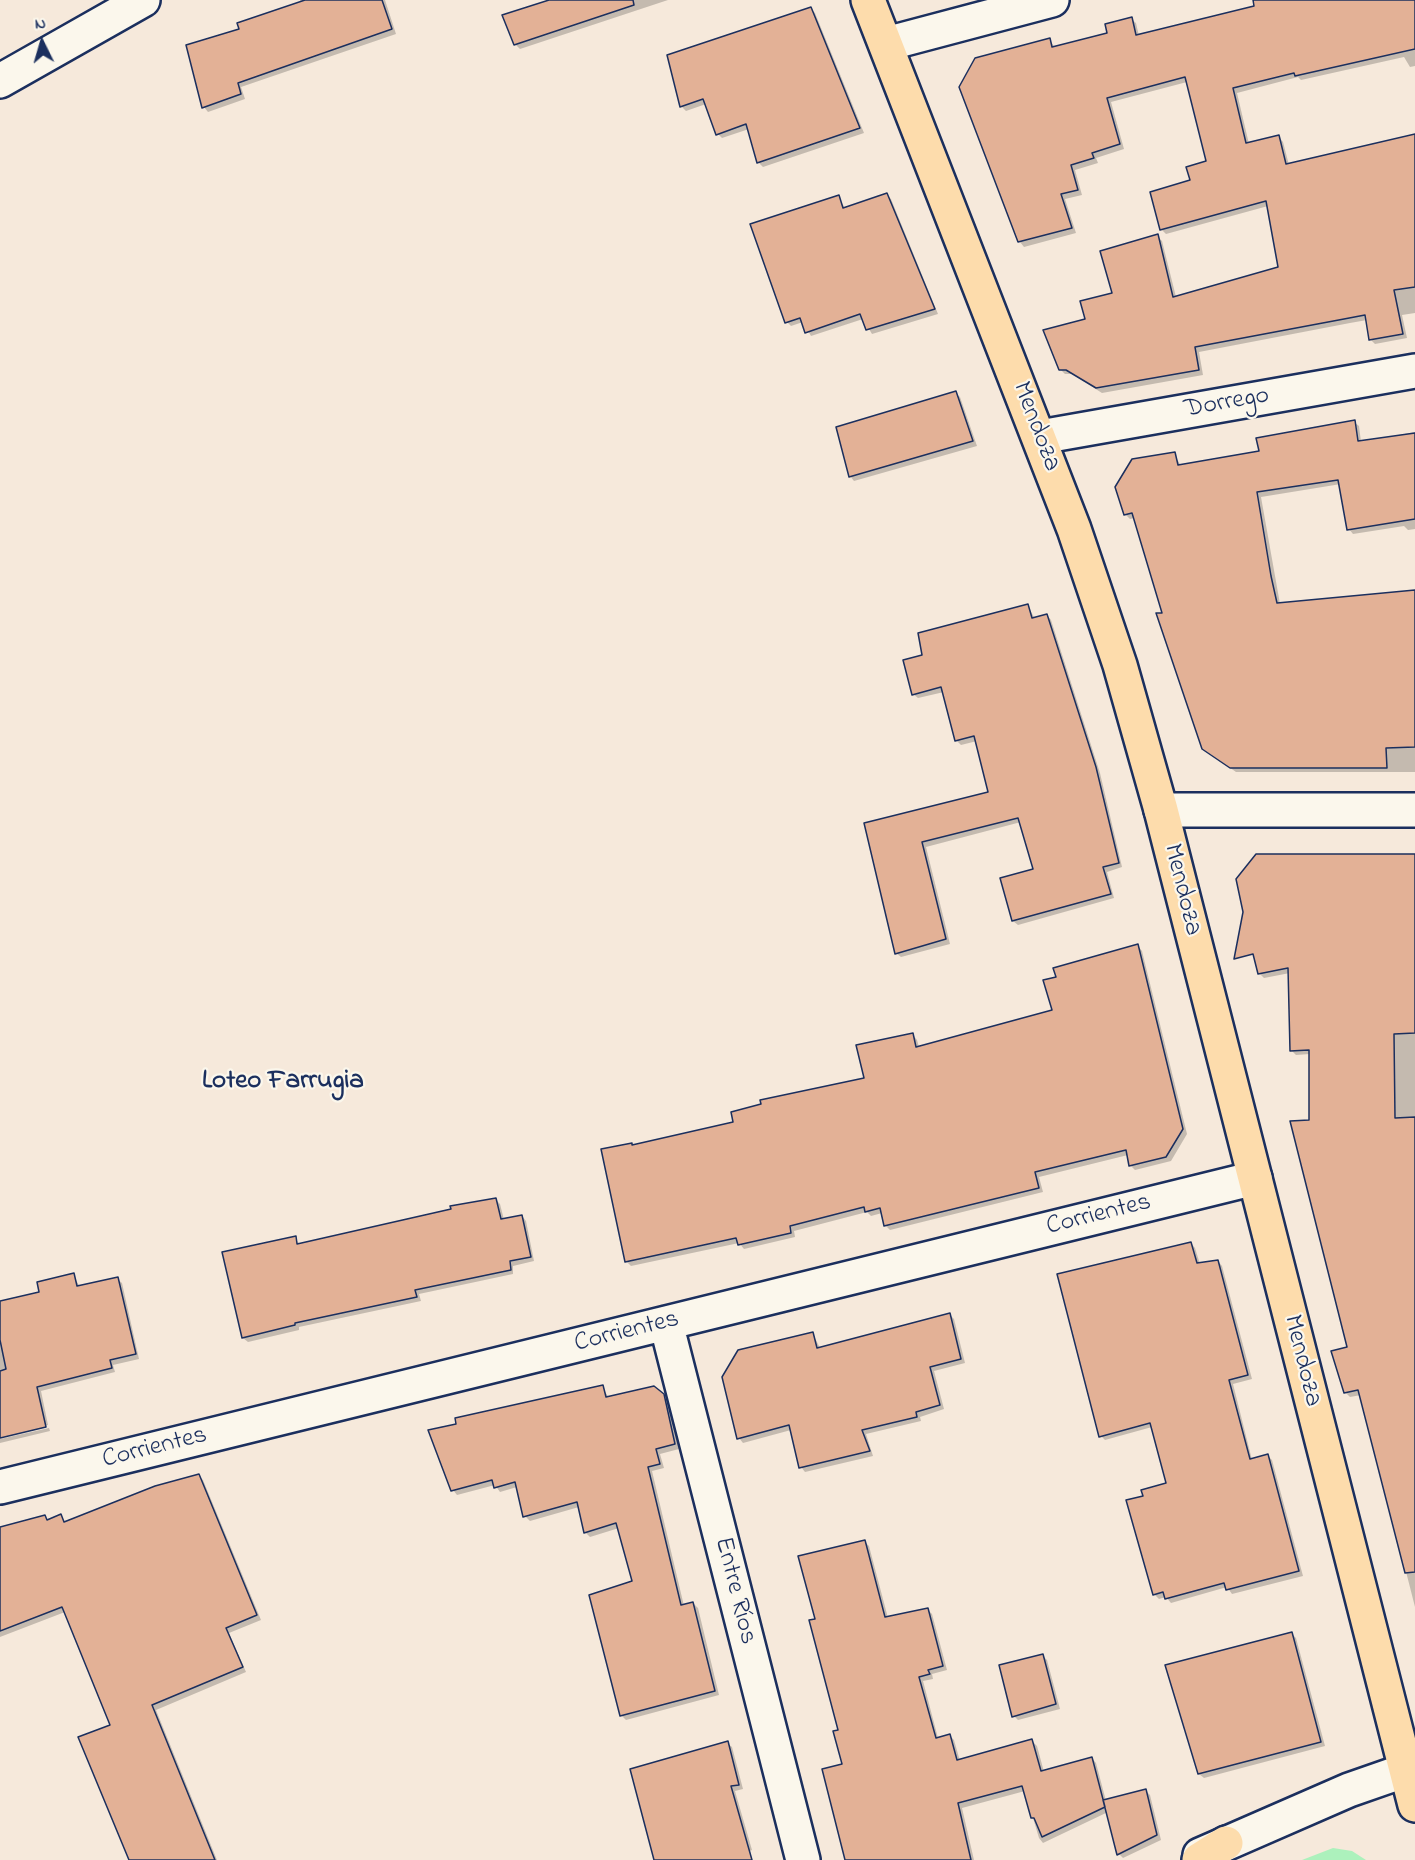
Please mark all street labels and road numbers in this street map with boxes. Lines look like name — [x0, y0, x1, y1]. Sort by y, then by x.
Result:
street label: Mendoza — [1004, 378, 1066, 476]
street label: Dorrego — [1182, 381, 1272, 427]
street label: Mendoza — [1155, 841, 1207, 939]
street label: Corrientes — [1043, 1188, 1155, 1244]
street label: Corrientes — [571, 1305, 683, 1361]
street label: Mendoza — [1275, 1312, 1327, 1410]
street label: Corrientes — [99, 1421, 211, 1477]
street label: Entre Ríos — [706, 1534, 762, 1648]

